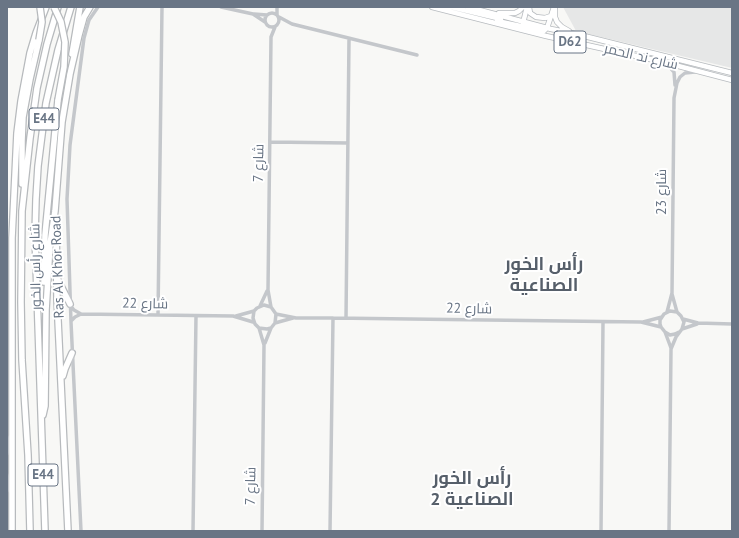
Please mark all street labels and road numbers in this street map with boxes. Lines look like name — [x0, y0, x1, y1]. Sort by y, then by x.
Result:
road number: D62 — [554, 31, 586, 53]
street label: شارع ند الحمر — [602, 40, 680, 74]
road number: E44 — [29, 108, 59, 130]
street label: شارع 7 — [250, 144, 268, 182]
street label: شارع 23 — [654, 169, 670, 215]
street label: Ras Al Khor Road — [48, 215, 68, 319]
street label: شارع رأس الخور — [27, 223, 45, 311]
street label: شارع 22 — [122, 295, 168, 313]
street label: شارع 22 — [446, 300, 492, 318]
road number: E44 — [28, 464, 58, 486]
street label: شارع 7 — [242, 467, 260, 505]

